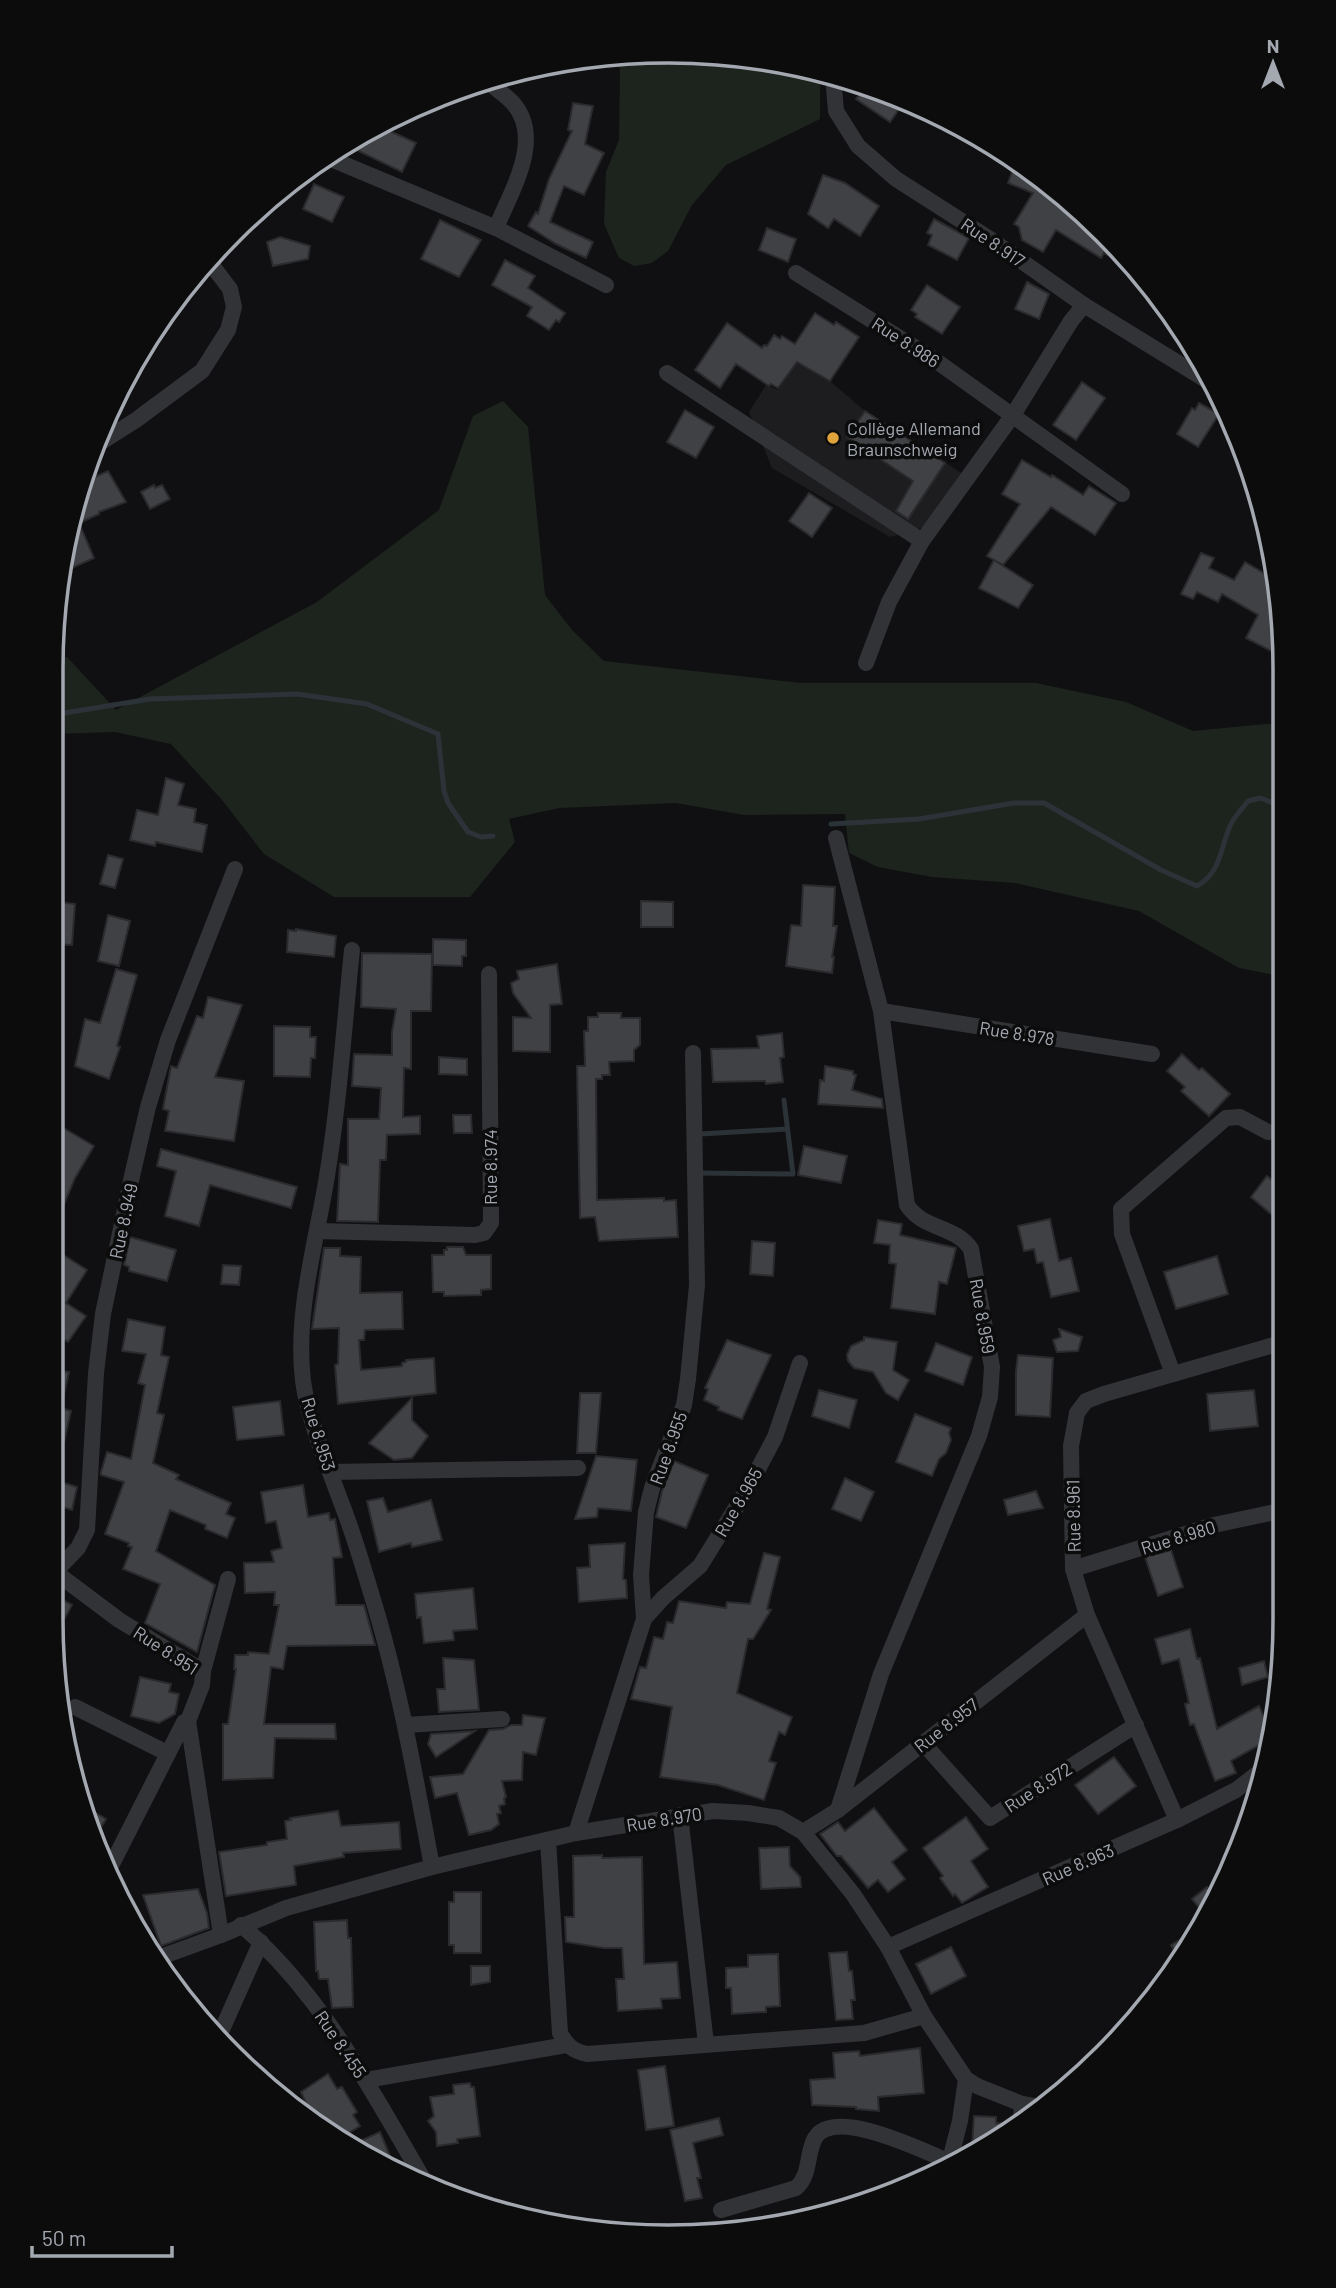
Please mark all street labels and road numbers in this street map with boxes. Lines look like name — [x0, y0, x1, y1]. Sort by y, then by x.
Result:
street label: Rue 8.917 — [957, 213, 1029, 272]
street label: Rue 8.986 — [868, 312, 944, 372]
street label: Rue 8.978 — [978, 1016, 1056, 1050]
street label: Rue 8.974 — [479, 1129, 501, 1205]
street label: Rue 8.949 — [104, 1181, 142, 1261]
street label: Rue 8.959 — [966, 1277, 1000, 1355]
street label: Rue 8.953 — [297, 1394, 341, 1474]
street label: Rue 8.955 — [645, 1408, 691, 1488]
street label: Rue 8.965 — [709, 1464, 767, 1540]
street label: Rue 8.961 — [1061, 1479, 1085, 1553]
street label: Rue 8.980 — [1138, 1515, 1218, 1559]
street label: Rue 8.951 — [130, 1621, 202, 1679]
street label: Rue 8.957 — [910, 1693, 983, 1757]
street label: Rue 8.972 — [1000, 1757, 1076, 1817]
street label: Rue 8.970 — [625, 1802, 703, 1836]
street label: Rue 8.963 — [1039, 1838, 1117, 1890]
street label: Rue 8.455 — [310, 2006, 372, 2082]

